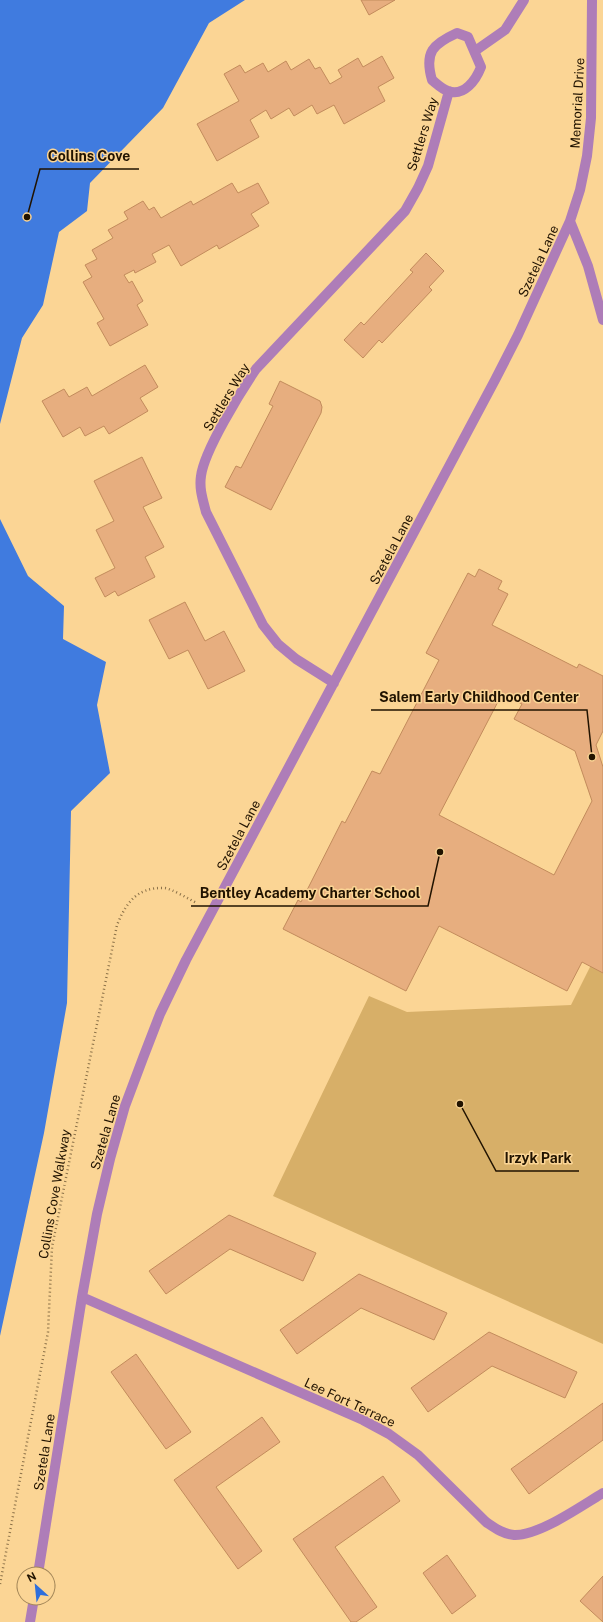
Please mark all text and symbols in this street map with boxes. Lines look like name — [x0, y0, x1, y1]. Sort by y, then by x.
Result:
street label: Memorial Drive — [568, 57, 587, 149]
street label: Settlers Way — [404, 95, 441, 173]
callout: Collins Cove — [40, 143, 139, 169]
text: Collins Cove — [48, 148, 130, 164]
street label: Szetela Lane — [515, 223, 562, 300]
street label: Settlers Way — [200, 361, 253, 434]
street label: Szetela Lane — [367, 511, 416, 587]
callout: Salem Early Childhood Center — [371, 684, 587, 710]
text: Salem Early Childhood Center — [379, 689, 579, 705]
street label: Szetela Lane — [214, 797, 263, 873]
callout: Bentley Academy Charter School — [191, 880, 428, 906]
text: Bentley Academy Charter School — [200, 885, 421, 901]
street label: Szetela Lane — [88, 1093, 123, 1172]
street label: Collins Cove Walkway — [36, 1128, 73, 1260]
callout: Irzyk Park — [496, 1145, 579, 1171]
text: Irzyk Park — [504, 1150, 572, 1166]
street label: Lee Fort Terrace — [302, 1375, 398, 1430]
street label: Szetela Lane — [31, 1413, 58, 1492]
north arrow — [16, 1566, 56, 1606]
text: N — [25, 1570, 38, 1584]

